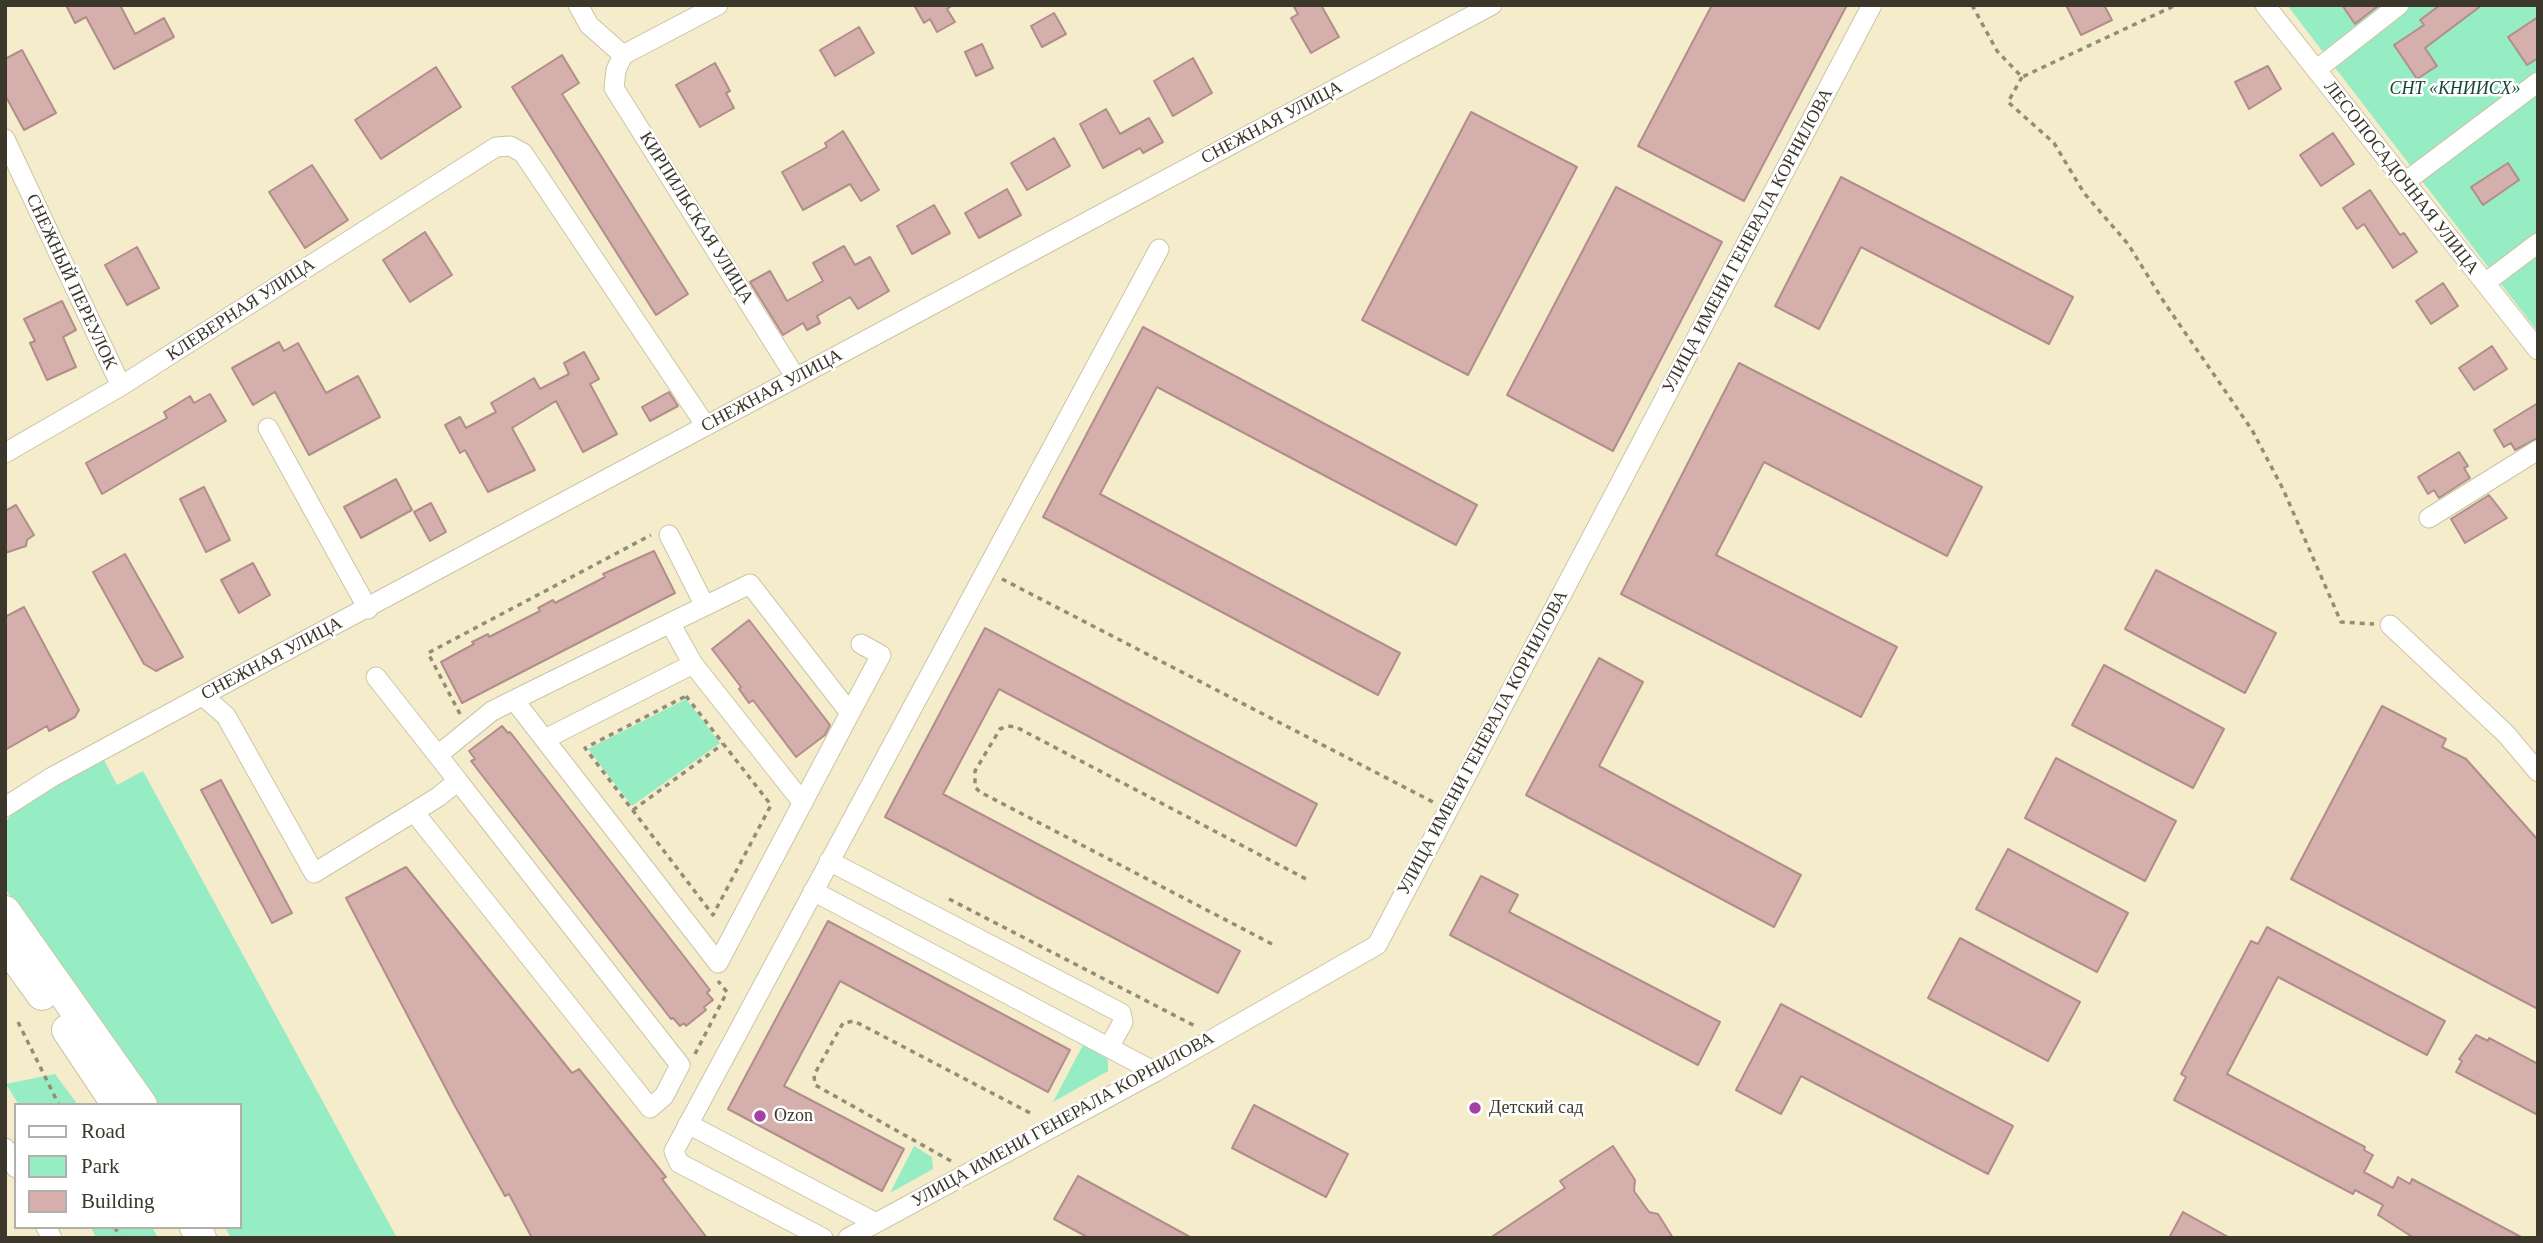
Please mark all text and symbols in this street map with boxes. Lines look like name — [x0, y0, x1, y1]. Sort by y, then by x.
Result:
street label: СНЕЖНАЯ УЛИЦА — [1198, 77, 1346, 169]
street label: ЛЕСОПОСАДОЧНАЯ УЛИЦА — [2319, 77, 2483, 279]
park label: СНТ «КНИИСХ» — [2389, 78, 2521, 100]
street label: УЛИЦА ИМЕНИ ГЕНЕРАЛА КОРНИЛОВА — [1658, 85, 1838, 397]
street label: КИРПИЛЬСКАЯ УЛИЦА — [634, 128, 758, 308]
street label: СНЕЖНЫЙ ПЕРЕУЛОК — [21, 191, 121, 373]
street label: КЛЕВЕРНАЯ УЛИЦА — [163, 254, 319, 366]
street label: СНЕЖНАЯ УЛИЦА — [698, 345, 846, 437]
street label: УЛИЦА ИМЕНИ ГЕНЕРАЛА КОРНИЛОВА — [1393, 587, 1573, 899]
street label: СНЕЖНАЯ УЛИЦА — [198, 613, 346, 705]
street label: УЛИЦА ИМЕНИ ГЕНЕРАЛА КОРНИЛОВА — [908, 1028, 1218, 1212]
place label: Детский сад — [1489, 1097, 1583, 1119]
marker: Детский сад — [1467, 1100, 1483, 1116]
legend — [14, 1103, 242, 1229]
place label: Ozon — [774, 1105, 813, 1127]
marker: Ozon — [752, 1108, 768, 1124]
text: Road — [81, 1119, 125, 1143]
text: Park — [81, 1154, 120, 1178]
text: Building — [81, 1189, 155, 1213]

